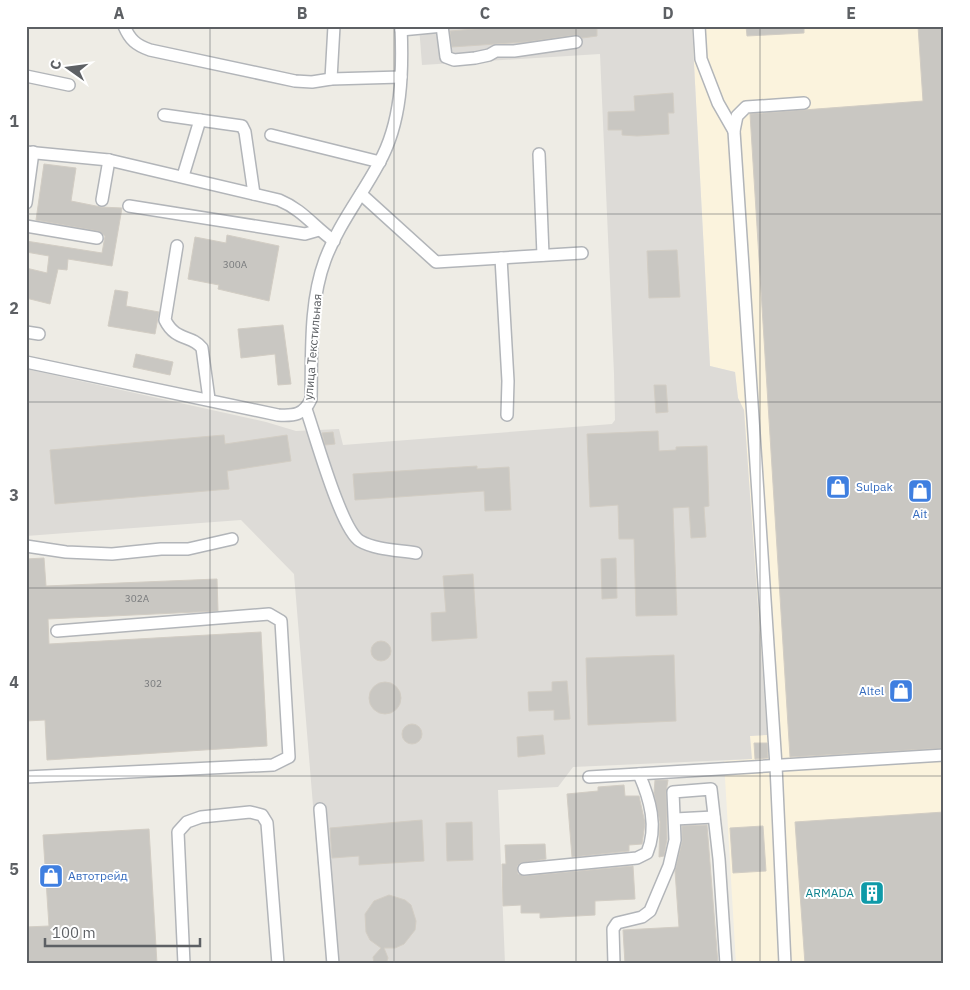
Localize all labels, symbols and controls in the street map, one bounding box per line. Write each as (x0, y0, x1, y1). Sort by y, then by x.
text: A (114, 3, 125, 23)
text: B (297, 3, 308, 23)
text: C (480, 3, 490, 23)
text: D (662, 3, 674, 23)
text: E (846, 3, 856, 23)
north arrow (42, 42, 92, 92)
text: С (46, 58, 65, 71)
text: 1 (9, 111, 19, 131)
house number: 300А (223, 258, 248, 271)
street label: улица Текстильная (300, 293, 325, 401)
text: 2 (9, 298, 19, 318)
shop icon: Sulpak (825, 474, 851, 500)
shop icon: Ait (907, 478, 933, 504)
place label: Sulpak (856, 479, 893, 494)
text: 3 (9, 485, 19, 505)
place label: Ait (913, 506, 927, 521)
house number: 302А (125, 592, 150, 605)
text: 4 (9, 672, 19, 692)
house number: 302 (144, 677, 162, 690)
shop icon: Altel (888, 678, 914, 704)
place label: Altel (859, 683, 884, 698)
text: 5 (9, 859, 19, 879)
shop icon: Автотрейд (38, 863, 64, 889)
place label: Автотрейд (68, 868, 128, 883)
building icon: ARMADA (859, 880, 885, 906)
place label: ARMADA (806, 885, 854, 900)
scale bar (45, 915, 200, 947)
text: 100 m (52, 923, 96, 942)

